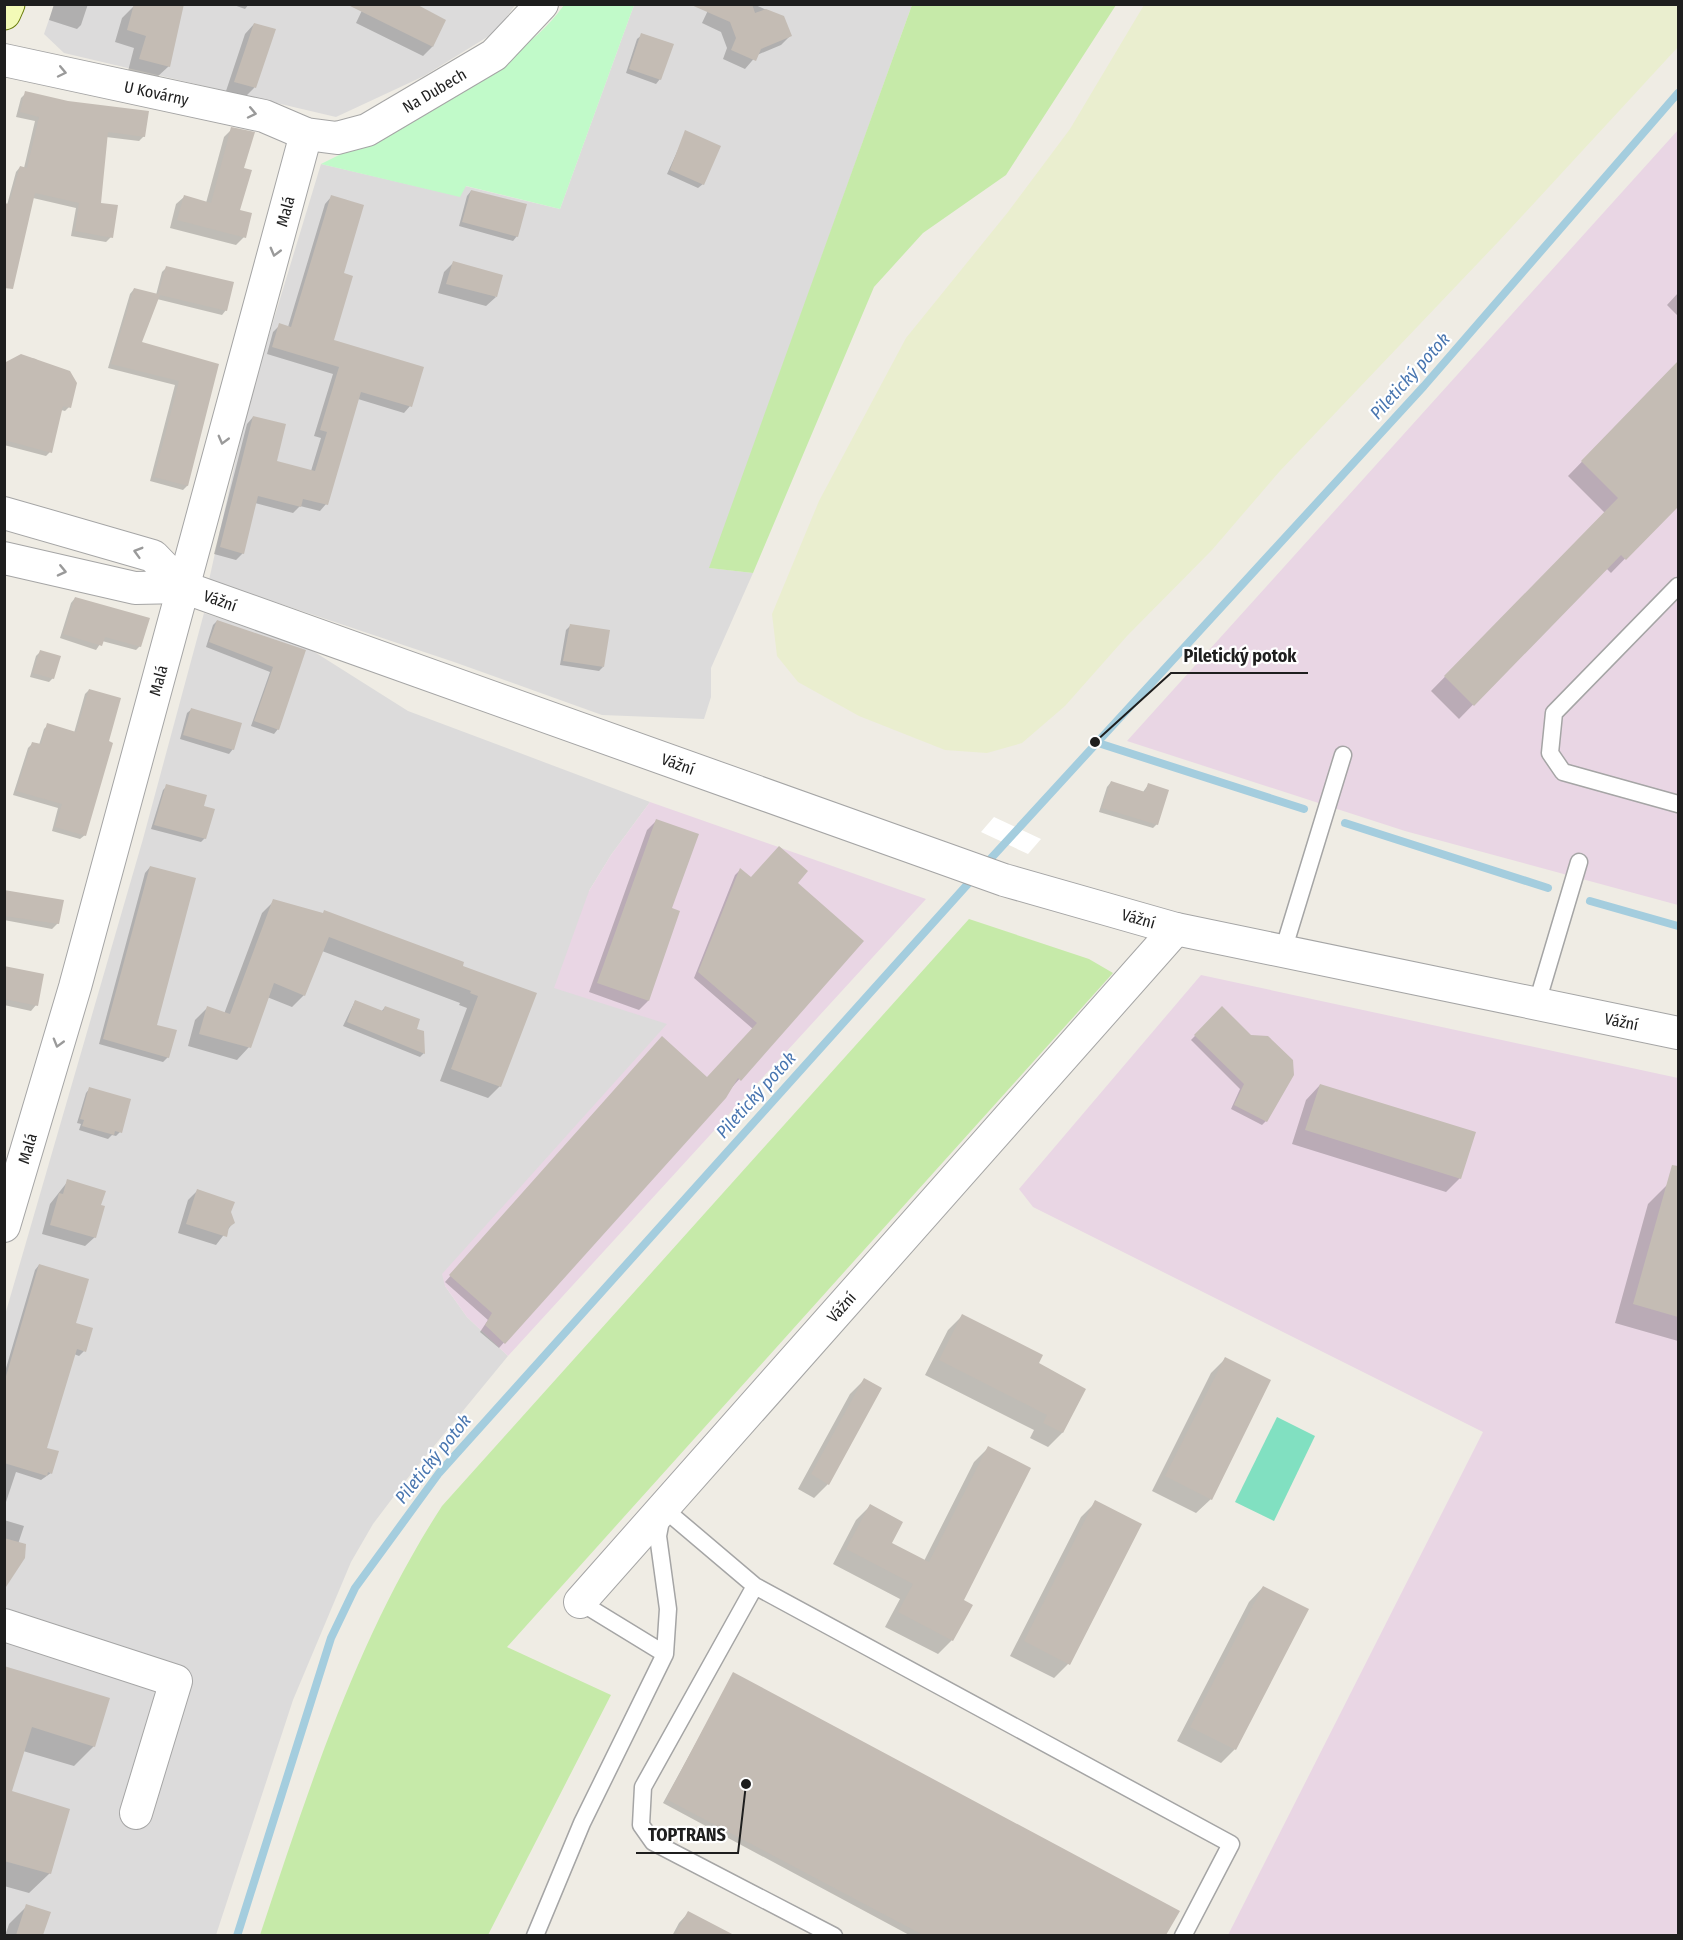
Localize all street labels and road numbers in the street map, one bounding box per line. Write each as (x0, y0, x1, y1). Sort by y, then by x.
street label: Na Dubech (399, 64, 469, 116)
street label: U Kovárny (122, 77, 191, 109)
street label: Malá (272, 194, 298, 229)
street label: Vážní (201, 586, 240, 615)
street label: Malá (145, 663, 171, 698)
street label: Vážní (659, 749, 697, 778)
street label: Vážní (1119, 905, 1158, 932)
street label: Vážní (1603, 1009, 1640, 1034)
street label: Malá (14, 1131, 41, 1166)
street label: Vážní (823, 1288, 860, 1326)

